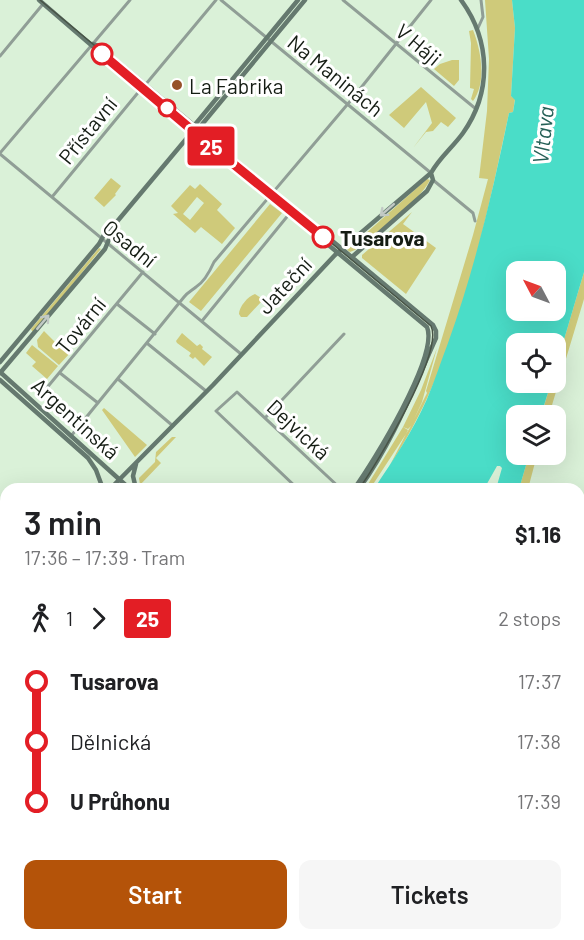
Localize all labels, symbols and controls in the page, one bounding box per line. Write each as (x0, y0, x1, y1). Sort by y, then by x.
street label: V Háji (391, 18, 447, 70)
street label: Na Maninách (283, 29, 389, 121)
unlabelled marker (91, 43, 113, 65)
place label: La Fabrika (189, 73, 283, 98)
marker: La Fabrika (170, 78, 184, 92)
street label: Přístavní (53, 91, 122, 168)
unlabelled marker (158, 99, 176, 117)
water label: Vltava (526, 105, 558, 165)
line badge: 25 (184, 126, 238, 166)
text: 25 (199, 134, 223, 159)
one-way arrow (379, 204, 395, 217)
street label: Osadní (98, 214, 162, 272)
place label: Tusarova (340, 225, 425, 250)
marker: Tusarova (312, 226, 334, 248)
street label: Jateční (252, 251, 317, 318)
north arrow (506, 261, 566, 321)
map controls (506, 261, 566, 465)
street label: Tovární (50, 291, 111, 358)
one-way arrow (37, 314, 50, 330)
button: locate (506, 333, 566, 393)
street label: Argentinská (27, 372, 125, 464)
street label: Dejvická (262, 394, 336, 464)
button: layers (506, 405, 566, 465)
text: 3 min (24, 502, 102, 542)
text: $1.16 (515, 521, 561, 547)
text: 17:36 – 17:39 · Tram (24, 545, 185, 569)
icon: walk (24, 602, 57, 635)
icon: forward (82, 602, 115, 635)
text: 1 (66, 606, 73, 630)
text: 25 (136, 606, 159, 631)
text: 2 stops (498, 606, 561, 630)
text: Tusarova (70, 668, 159, 694)
text: 17:37 (518, 669, 561, 693)
text: Dělnická (70, 728, 151, 754)
text: 17:38 (517, 729, 561, 753)
text: U Průhonu (70, 788, 170, 814)
text: 17:39 (517, 789, 561, 813)
button: Start (24, 860, 287, 929)
button: Tickets (299, 860, 561, 929)

